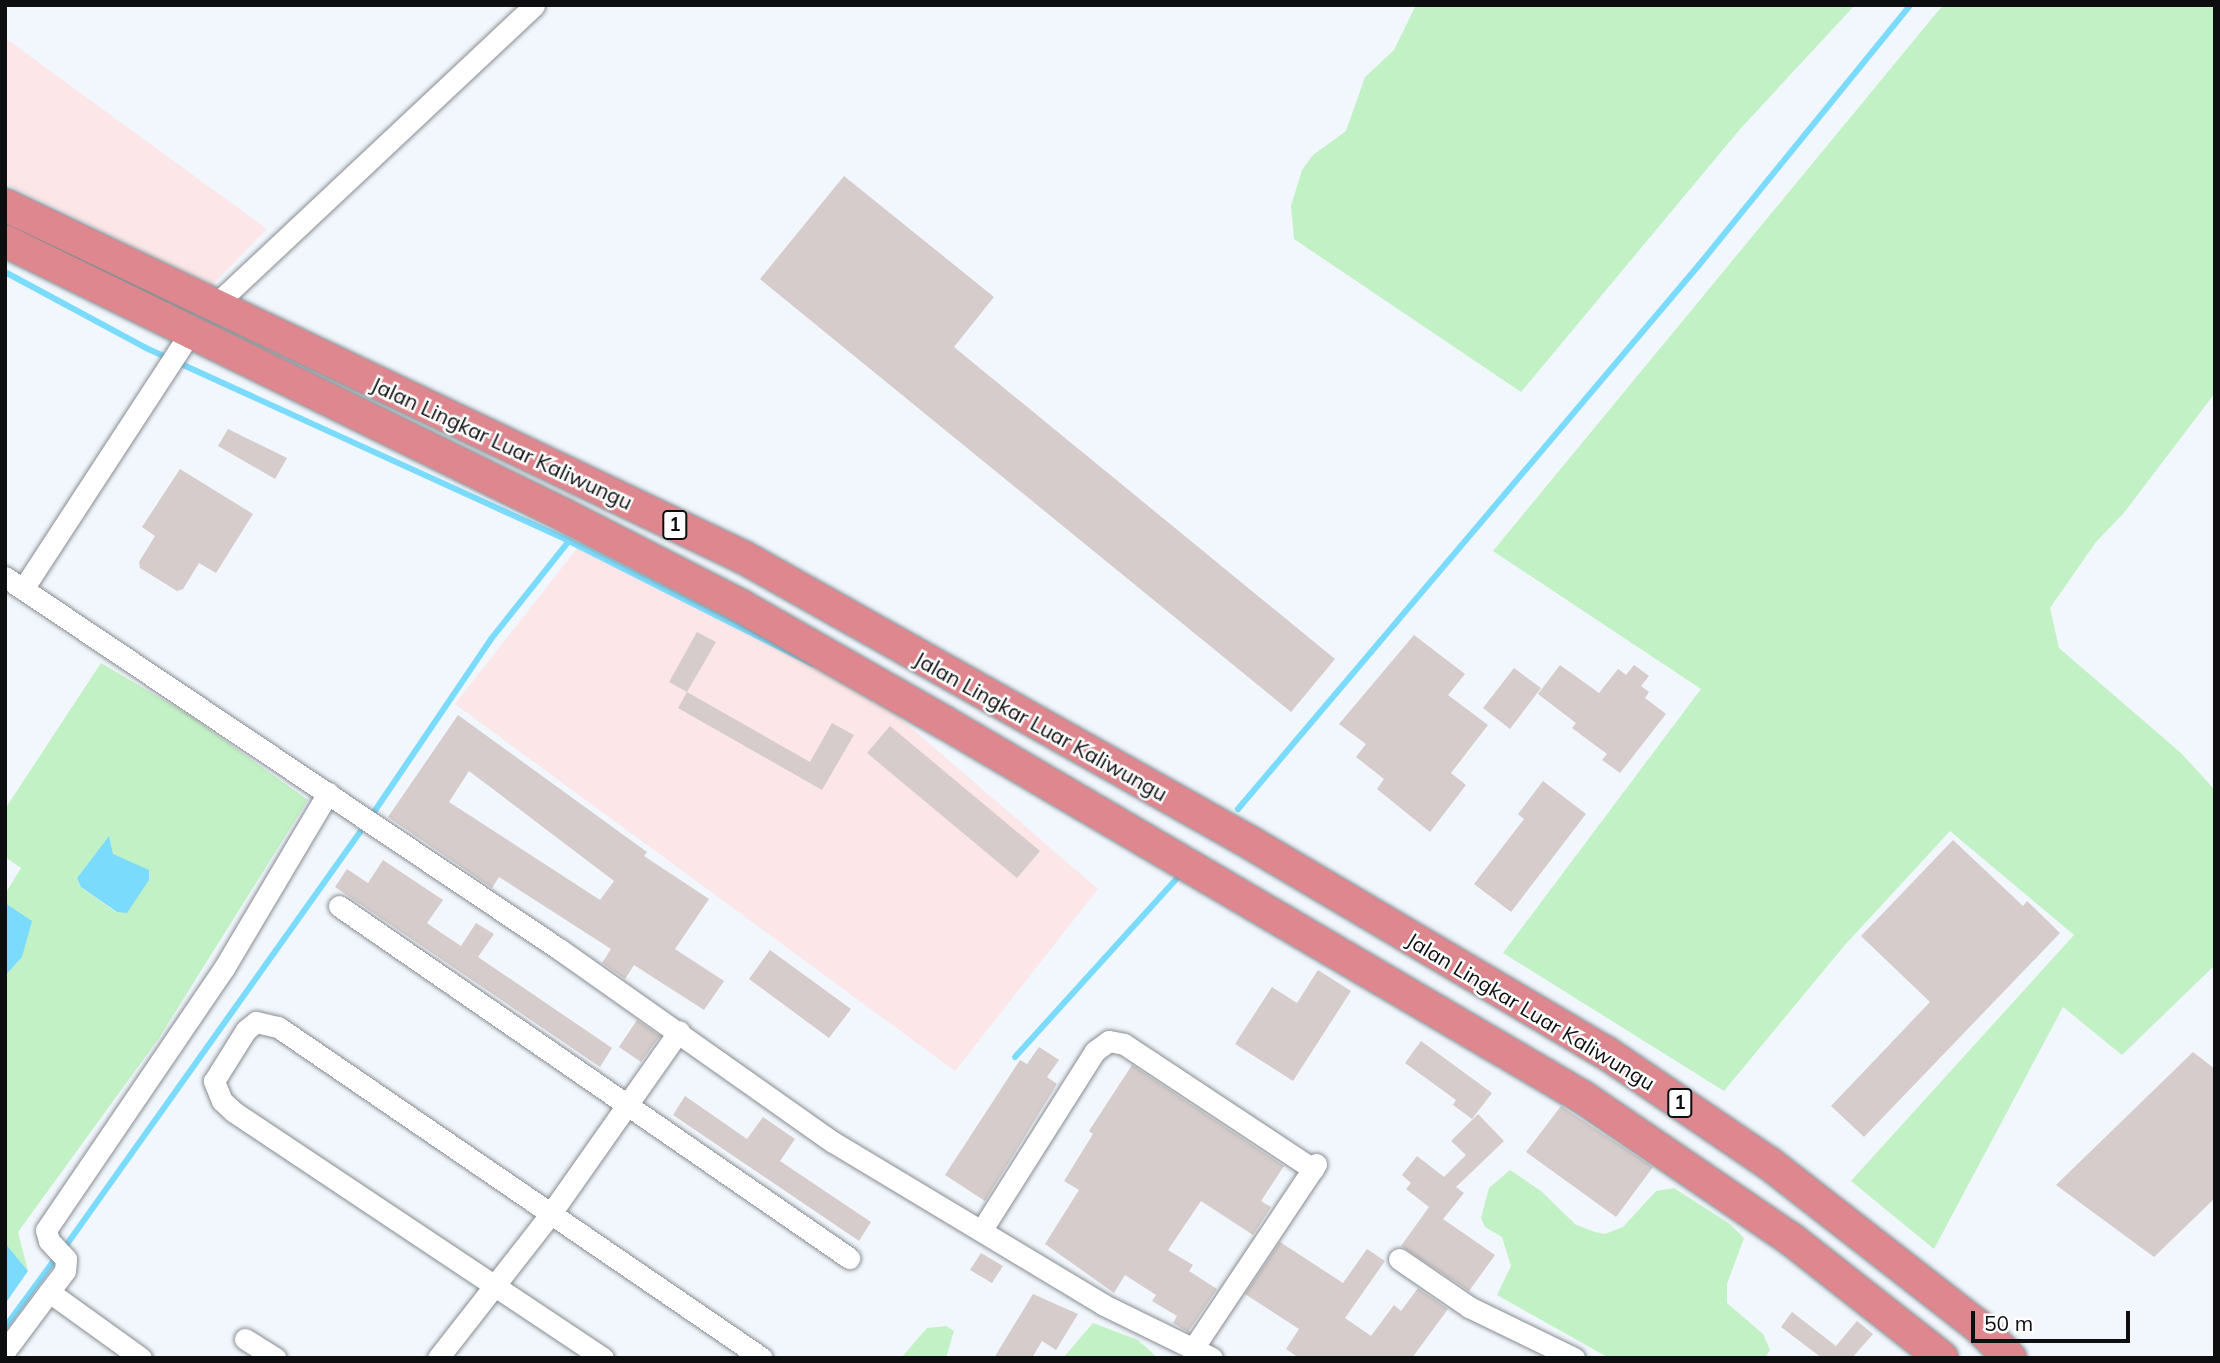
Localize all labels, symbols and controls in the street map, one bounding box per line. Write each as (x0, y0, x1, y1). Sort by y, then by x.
street label: Jalan Lingkar Luar Kaliwungu (367, 371, 637, 515)
road number: 1 (661, 510, 689, 540)
street label: Jalan Lingkar Luar Kaliwungu (910, 646, 1172, 806)
street label: Jalan Lingkar Luar Kaliwungu (1402, 927, 1660, 1095)
road number: 1 (1666, 1088, 1694, 1119)
scale bar (1975, 1296, 2134, 1340)
text: 50 m (1984, 1310, 2033, 1336)

